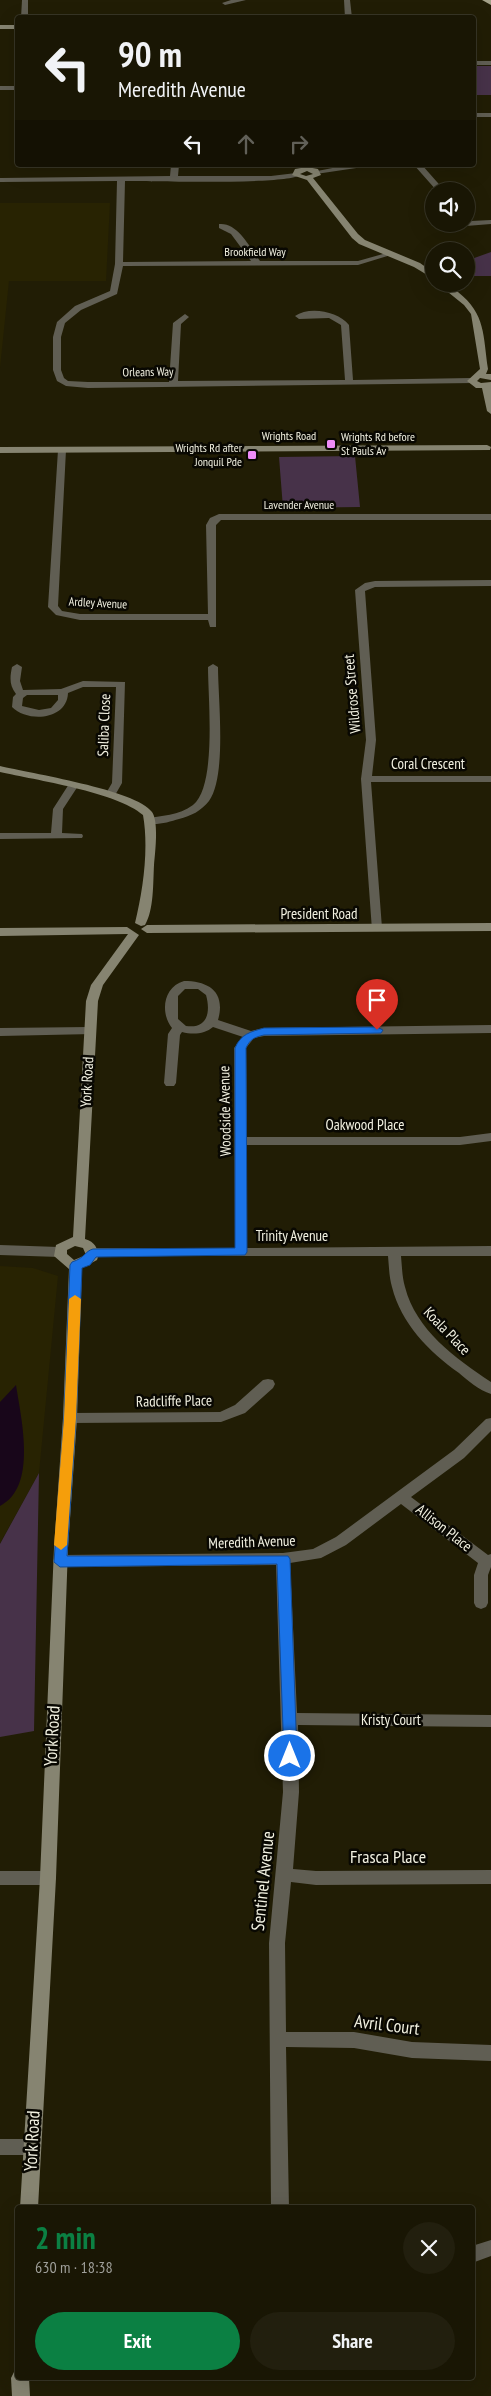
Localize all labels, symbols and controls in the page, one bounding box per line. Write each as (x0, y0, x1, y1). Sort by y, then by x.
text: 90 m (118, 31, 182, 77)
icon: left (35, 35, 100, 100)
text: Meredith Avenue (118, 75, 246, 103)
icon: left (179, 130, 207, 158)
icon: ahead (232, 130, 260, 158)
icon: right (285, 130, 313, 158)
map controls (425, 182, 475, 292)
button: sound (425, 182, 475, 232)
button: search (425, 242, 475, 292)
street label: Brookfield Way (224, 244, 286, 259)
street label: Orleans Way (122, 364, 174, 379)
street label: Wrights Road (262, 428, 316, 443)
place label: Wrights Rd before St Pauls Av (341, 429, 415, 458)
marker: Wrights Rd before St Pauls Av (325, 438, 337, 450)
place label: Wrights Rd after Jonquil Pde (175, 440, 243, 469)
marker: Wrights Rd after Jonquil Pde (246, 449, 258, 461)
street label: Lavender Avenue (264, 497, 334, 512)
street label: Ardley Avenue (68, 593, 128, 612)
street label: Wildrose Street (339, 654, 364, 734)
street label: Saliba Close (93, 693, 114, 757)
street label: Coral Crescent (391, 754, 465, 773)
street label: President Road (280, 904, 358, 923)
pin (356, 979, 398, 1030)
icon: arrive (363, 986, 391, 1014)
street label: York Road (76, 1056, 97, 1108)
street label: Woodside Avenue (214, 1065, 235, 1157)
street label: Oakwood Place (326, 1115, 404, 1134)
street label: Trinity Avenue (256, 1226, 328, 1245)
street label: Koala Place (420, 1303, 475, 1359)
street label: Radcliffe Place (136, 1390, 212, 1411)
street label: Allison Place (412, 1500, 476, 1555)
street label: Meredith Avenue (208, 1530, 296, 1553)
street label: York Road (38, 1705, 65, 1767)
street label: Kristy Court (361, 1710, 421, 1729)
position arrow (263, 1729, 315, 1781)
street label: Sentinel Avenue (246, 1830, 279, 1932)
street label: Frasca Place (350, 1845, 426, 1868)
street label: Avril Court (353, 2009, 421, 2040)
street label: York Road (18, 2110, 45, 2172)
text: 2 min (35, 2218, 96, 2257)
button: close (403, 2222, 455, 2274)
text: 630 m · 18:38 (35, 2257, 113, 2277)
button: Exit (35, 2312, 240, 2370)
button: Share (250, 2312, 455, 2370)

